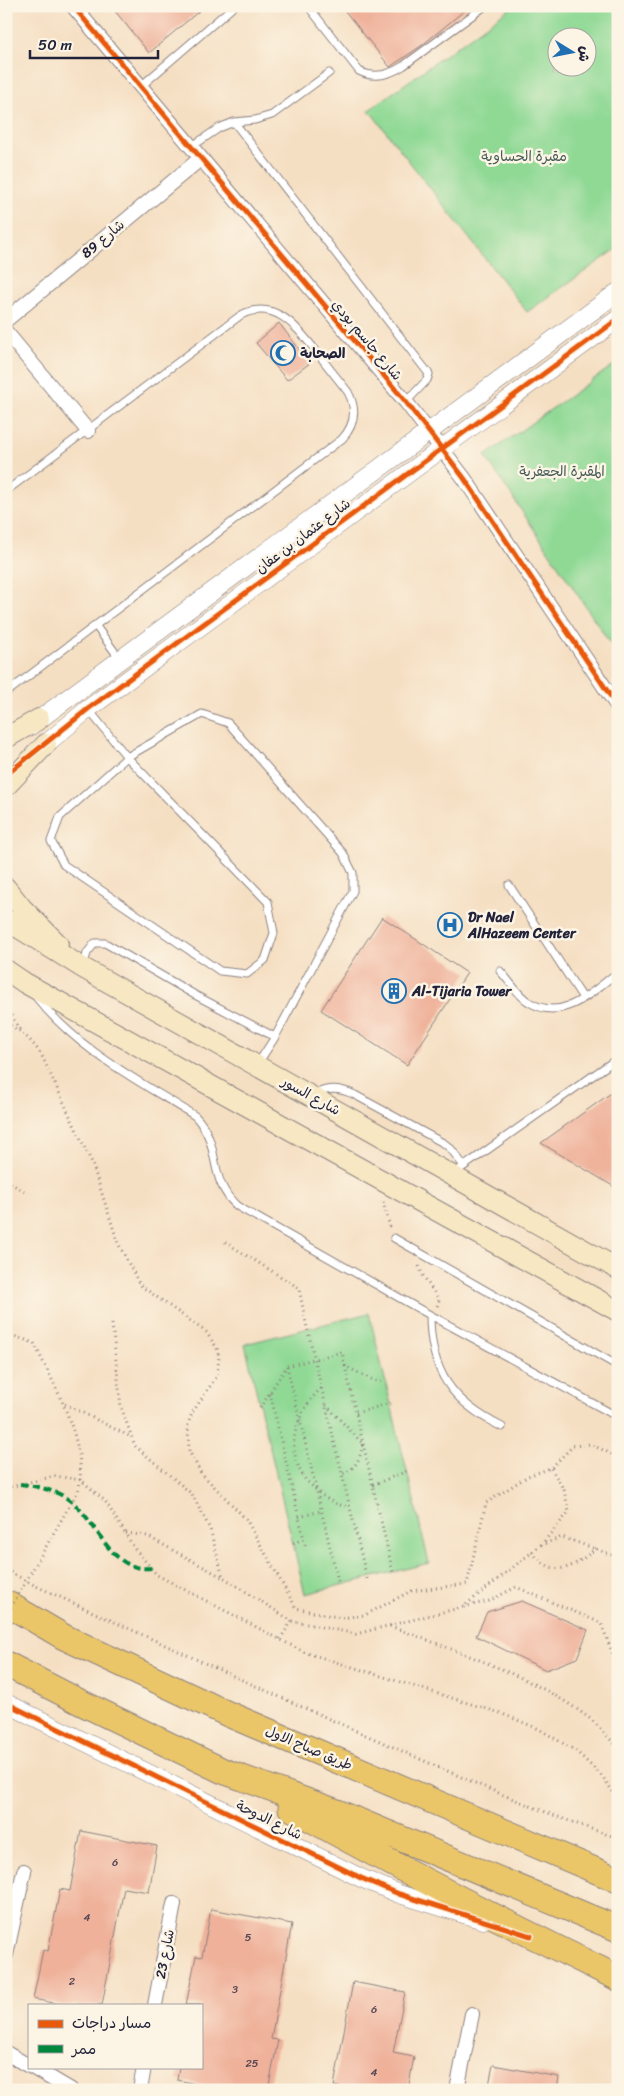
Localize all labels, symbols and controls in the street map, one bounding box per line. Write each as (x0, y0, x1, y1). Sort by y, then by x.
scale bar (30, 28, 158, 60)
north arrow (546, 28, 596, 78)
text: 50 m (38, 32, 73, 58)
text: ش (571, 44, 598, 64)
park label: مقبرة الحساوية (481, 144, 567, 169)
street label: شارع 89 (75, 213, 131, 265)
street label: شارع جاسم بودي (325, 294, 409, 386)
mosque icon: الصحابة (270, 340, 296, 366)
place label: الصحابة (300, 341, 346, 366)
park label: المقبرة الجعفرية (519, 459, 605, 484)
street label: شارع عثمان بن عفان (250, 492, 356, 580)
place label: Dr Nael AlHazeem Center (467, 905, 577, 946)
hospital icon: Dr Nael AlHazeem Center (437, 912, 463, 938)
building icon: Al-Tijaria Tower (381, 978, 407, 1004)
place label: Al-Tijaria Tower (411, 979, 512, 1004)
street label: شارع السور (276, 1069, 345, 1123)
street label: طريق صباح الاول (261, 1718, 357, 1778)
street label: شارع الدوحة (231, 1793, 307, 1847)
house number: 6 (112, 1853, 118, 1872)
house number: 4 (84, 1908, 91, 1927)
street label: شارع 23 (148, 1927, 182, 1981)
house number: 5 (245, 1928, 252, 1947)
house number: 2 (69, 1972, 76, 1991)
house number: 3 (232, 1980, 238, 1999)
house number: 6 (371, 2000, 377, 2019)
legend (28, 2004, 202, 2068)
text: مسار دراجات (72, 2010, 151, 2036)
text: ممر (70, 2036, 96, 2062)
house number: 25 (245, 2054, 259, 2073)
house number: 4 (371, 2063, 378, 2082)

